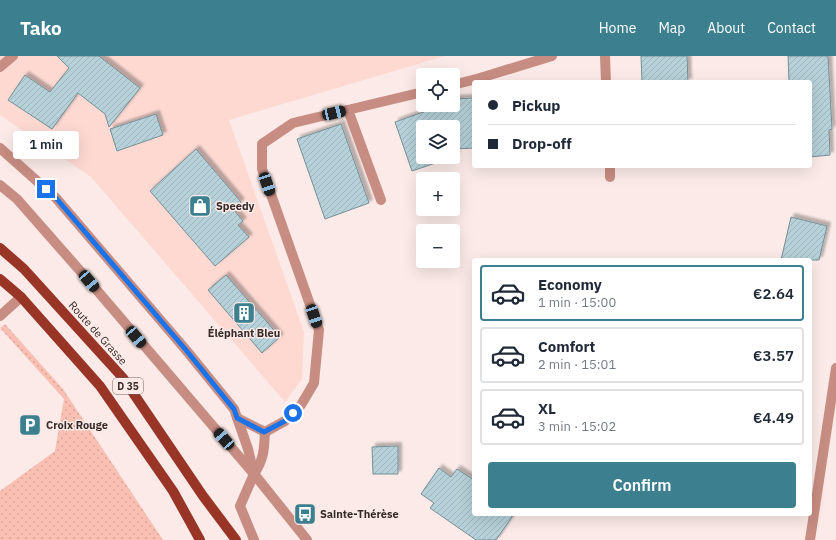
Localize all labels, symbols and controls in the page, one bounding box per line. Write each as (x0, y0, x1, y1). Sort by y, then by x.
text: Tako (20, 16, 62, 40)
text: Home (599, 19, 636, 37)
text: Map (658, 19, 685, 37)
text: About (707, 19, 745, 37)
text: Contact (767, 19, 816, 37)
map controls (416, 68, 460, 268)
button: locate (416, 68, 460, 112)
text: Pickup (512, 96, 560, 115)
car (321, 104, 347, 122)
button: layers (416, 120, 460, 164)
callout: 1 min (13, 131, 79, 159)
text: Drop-off (512, 134, 572, 153)
text: 1 min (29, 136, 63, 153)
car (257, 171, 277, 197)
button: + (416, 172, 460, 216)
route end (37, 180, 55, 198)
shop icon: Speedy (187, 193, 213, 219)
place label: Speedy (216, 199, 255, 213)
button: − (416, 224, 460, 268)
car (77, 268, 101, 294)
icon: car (490, 275, 526, 311)
text: Economy (538, 275, 602, 294)
text: €2.64 (753, 284, 794, 303)
text: 1 min · 15:00 (538, 294, 616, 311)
street label: Route de Grasse (66, 298, 130, 368)
building icon: Éléphant Bleu (231, 300, 257, 326)
car (304, 303, 324, 329)
car (124, 324, 148, 350)
place label: Éléphant Bleu (208, 325, 280, 340)
icon: car (490, 337, 526, 373)
text: Comfort (538, 337, 595, 356)
text: €3.57 (753, 346, 794, 365)
text: 2 min · 15:01 (538, 356, 616, 373)
road number: D 35 (113, 378, 143, 394)
icon: car (490, 399, 526, 435)
text: XL (538, 399, 556, 418)
route start (284, 404, 302, 422)
text: €4.49 (753, 408, 794, 427)
parking icon: Croix Rouge (17, 412, 43, 438)
place label: Croix Rouge (46, 418, 108, 432)
text: 3 min · 15:02 (538, 418, 616, 435)
car (212, 426, 236, 452)
button: Confirm (488, 462, 796, 508)
bus stop icon: Sainte-Thérèse (292, 501, 318, 527)
place label: Sainte-Thérèse (320, 507, 399, 521)

